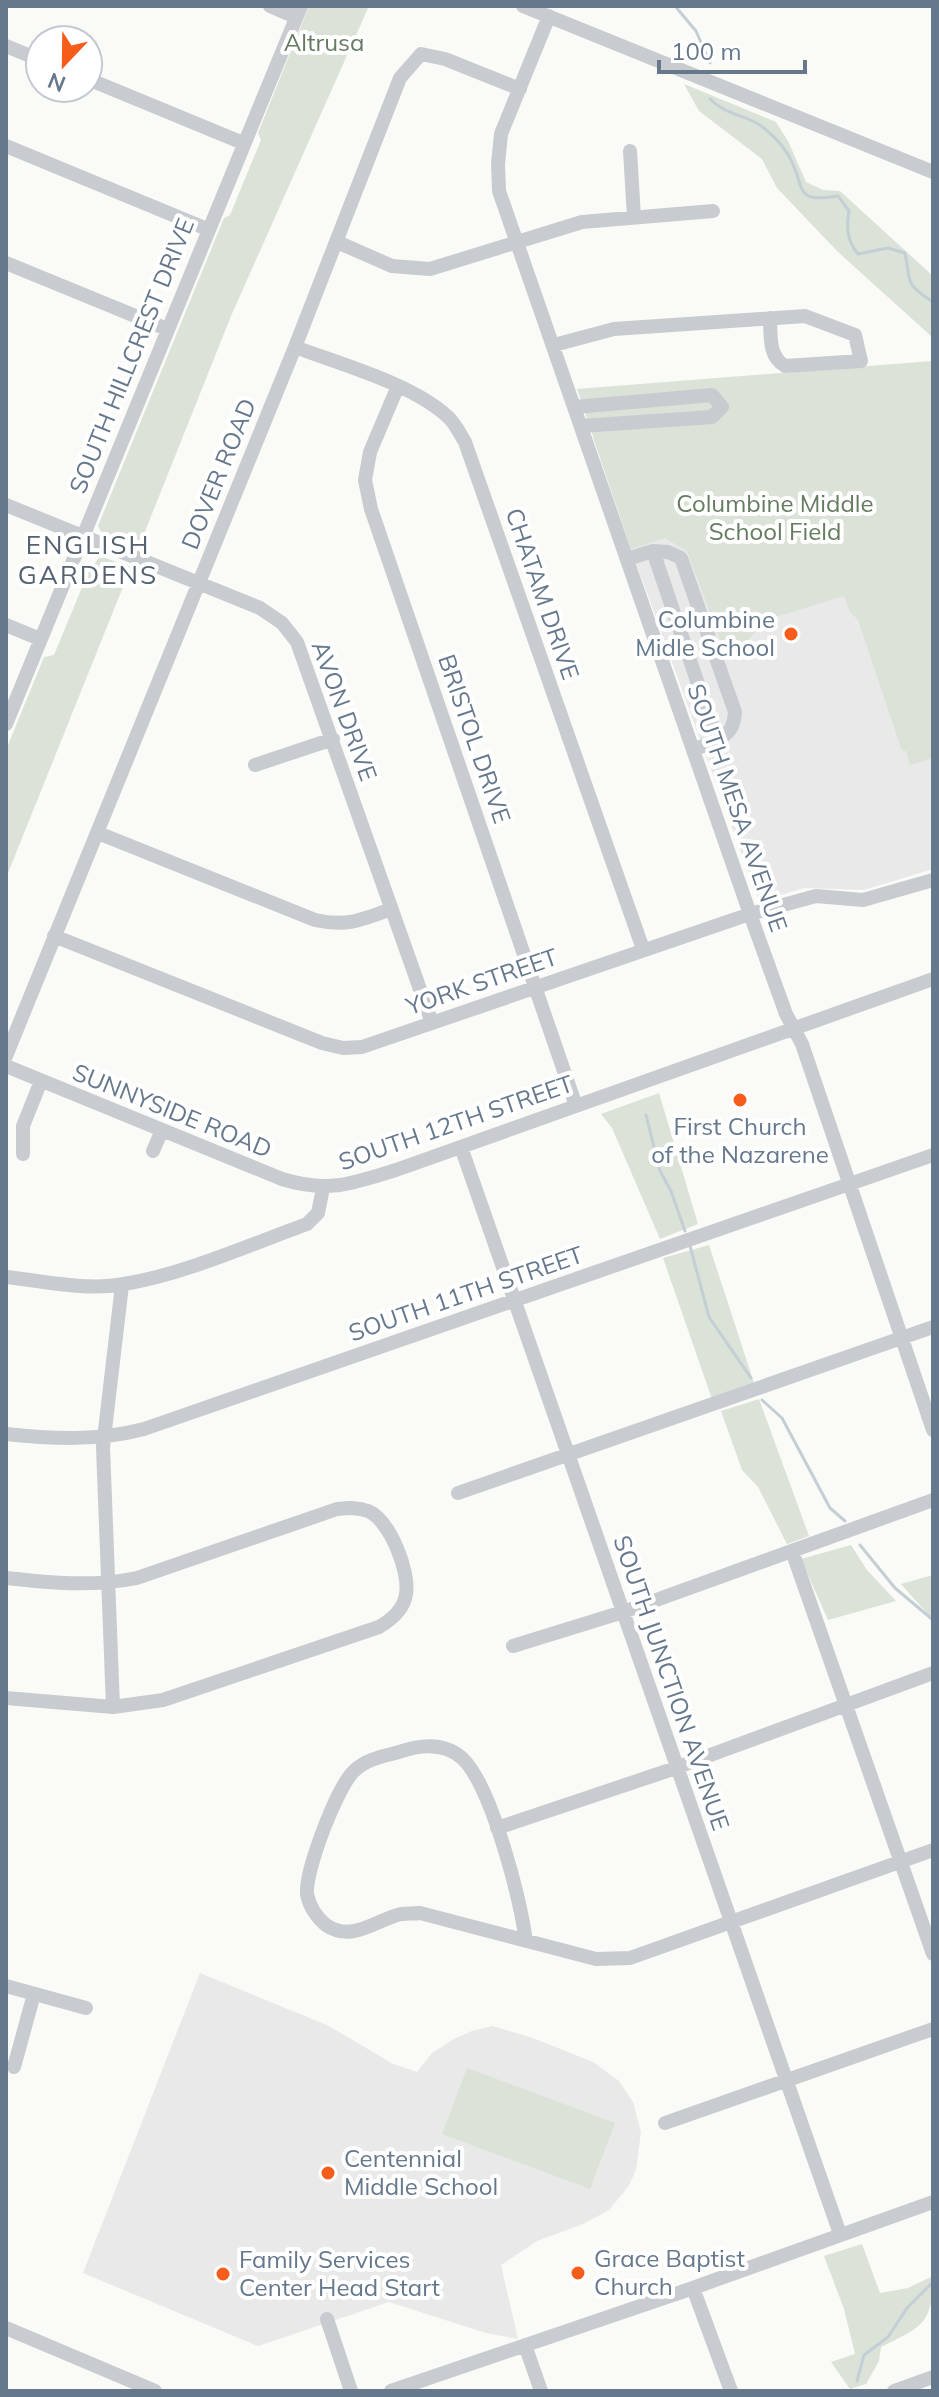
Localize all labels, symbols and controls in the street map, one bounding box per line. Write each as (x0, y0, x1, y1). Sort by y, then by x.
north arrow (24, 24, 104, 104)
scale bar (659, 24, 805, 74)
park label: Altrusa (284, 27, 364, 57)
text: 100 m (671, 36, 742, 66)
text: N (44, 66, 69, 99)
street label: SOUTH HILLCREST DRIVE (62, 214, 200, 497)
street label: DOVER ROAD (174, 394, 262, 553)
park label: Columbine Middle School Field (676, 488, 874, 546)
street label: CHATAM DRIVE (500, 504, 586, 683)
district label: ENGLISH GARDENS (18, 528, 158, 591)
place label: Columbine Midle School (635, 604, 775, 662)
marker: Columbine Midle School (782, 625, 800, 643)
street label: AVON DRIVE (306, 636, 384, 785)
street label: BRISTOL DRIVE (432, 650, 518, 827)
street label: SOUTH MESA AVENUE (681, 680, 794, 936)
street label: YORK STREET (401, 941, 562, 1021)
street label: SUNNYSIDE ROAD (68, 1056, 276, 1164)
street label: SOUTH 12TH STREET (334, 1068, 577, 1176)
marker: First Church of the Nazarene (731, 1091, 749, 1109)
place label: First Church of the Nazarene (651, 1111, 829, 1169)
street label: SOUTH 11TH STREET (344, 1239, 587, 1347)
street label: SOUTH JUNCTION AVENUE (607, 1531, 737, 1834)
place label: Centennial Middle School (344, 2143, 498, 2201)
marker: Centennial Middle School (319, 2164, 337, 2182)
place label: Grace Baptist Church (594, 2243, 745, 2301)
place label: Family Services Center Head Start (239, 2244, 440, 2302)
marker: Grace Baptist Church (569, 2264, 587, 2282)
marker: Family Services Center Head Start (214, 2265, 232, 2283)

